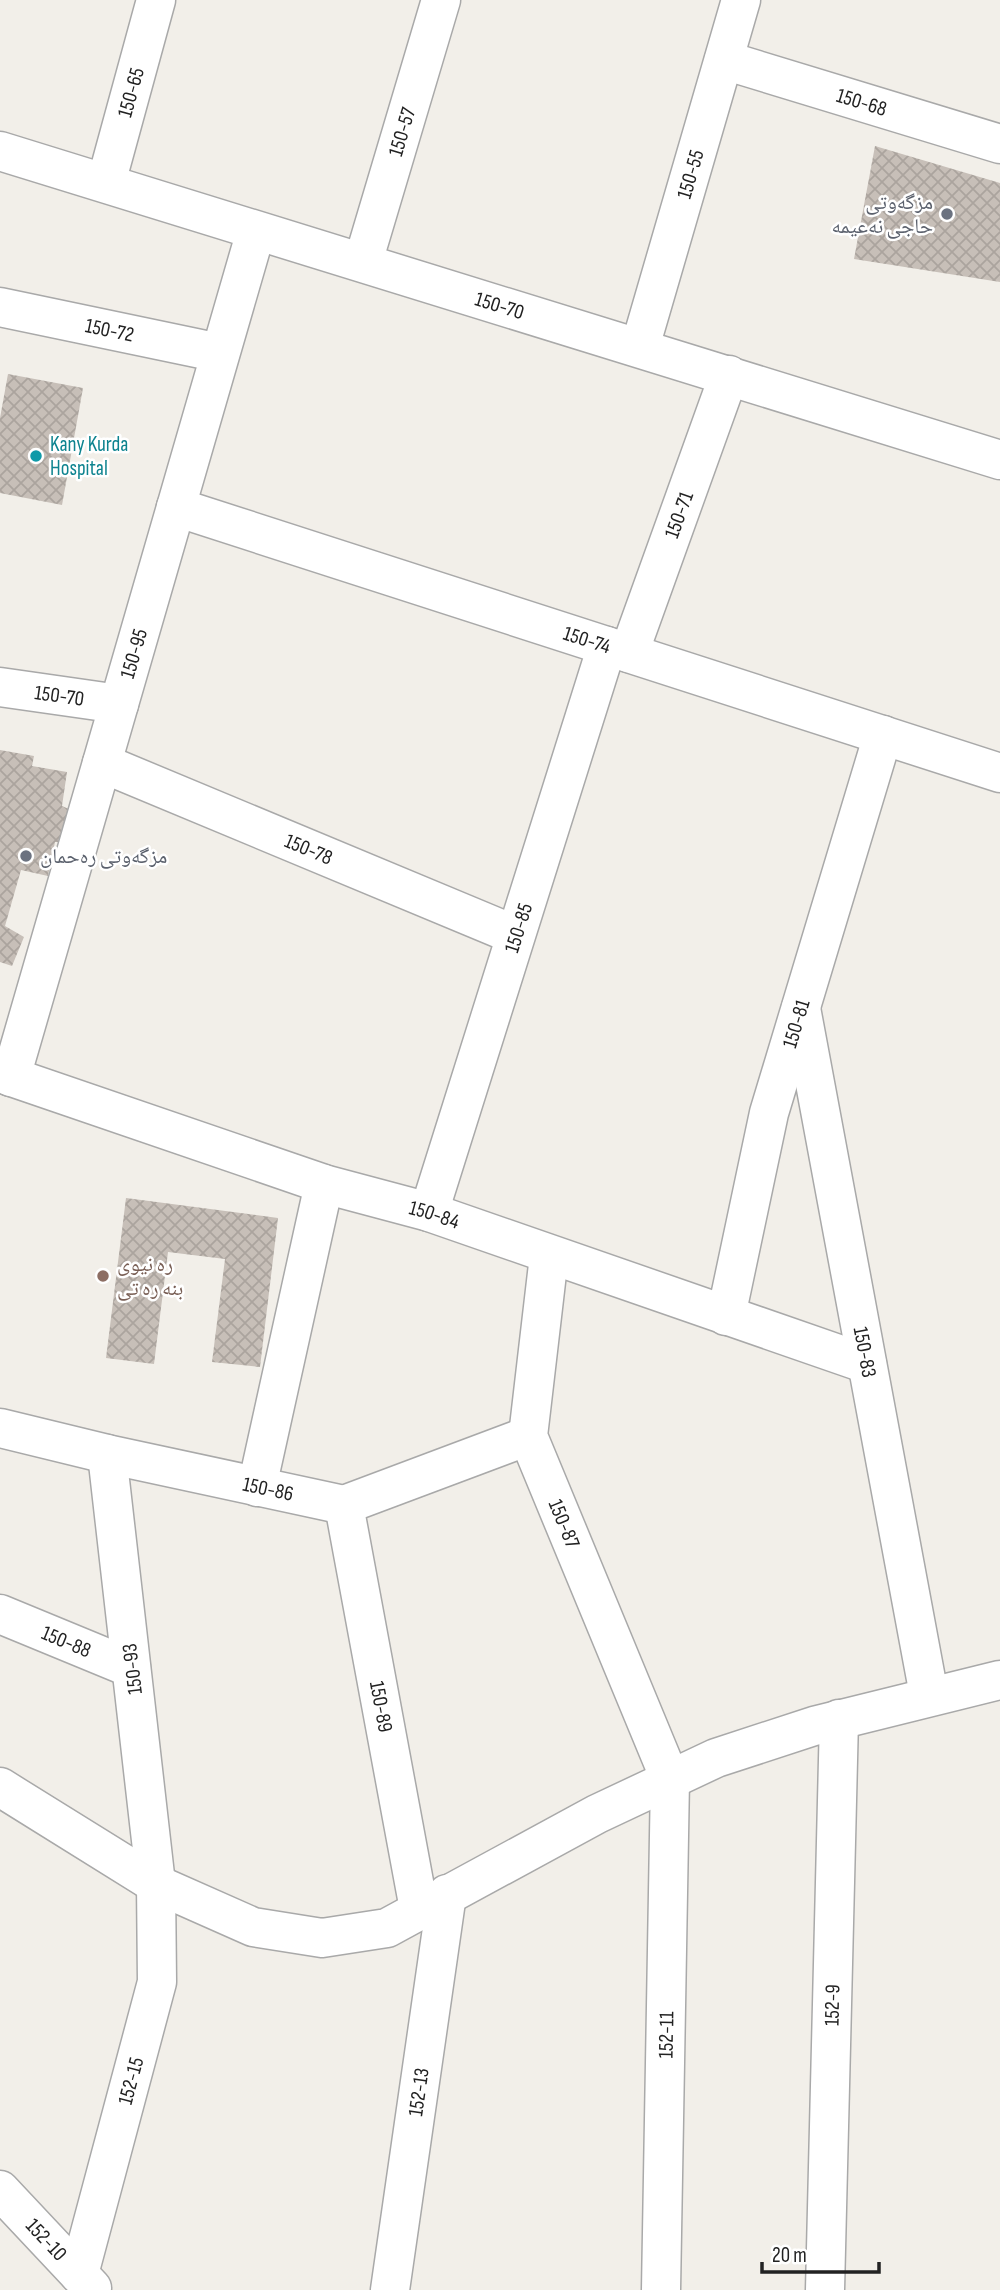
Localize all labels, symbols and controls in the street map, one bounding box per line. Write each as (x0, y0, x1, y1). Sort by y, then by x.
street label: 150-65 (113, 65, 150, 120)
street label: 150-68 (833, 83, 890, 122)
street label: 150-57 (383, 104, 422, 159)
street label: 150-55 (672, 147, 710, 202)
place label: مزگەوتی حاجی نەعیمە (832, 190, 933, 239)
marker: مزگەوتی حاجی نەعیمە (939, 206, 955, 222)
street label: 150-70 (472, 287, 527, 325)
street label: 150-72 (83, 313, 136, 348)
place label: Kany Kurda Hospital (50, 432, 128, 481)
marker: Kany Kurda Hospital (28, 448, 44, 464)
street label: 150-71 (659, 487, 699, 542)
street label: 150-74 (560, 621, 614, 660)
street label: 150-95 (115, 626, 153, 681)
street label: 150-70 (33, 680, 86, 712)
street label: 150-78 (281, 829, 336, 871)
place label: مزگەوتی رەحمان (40, 844, 167, 869)
marker: مزگەوتی رەحمان (18, 848, 34, 864)
street label: 150-85 (499, 900, 538, 956)
street label: 150-81 (777, 996, 816, 1051)
street label: 150-84 (407, 1195, 463, 1235)
place label: ره نیوی بنه ره تی (117, 1252, 183, 1301)
marker: ره نیوی بنه ره تی (95, 1268, 111, 1284)
street label: 150-83 (848, 1325, 882, 1379)
street label: 150-86 (240, 1472, 296, 1507)
street label: 150-87 (543, 1496, 585, 1552)
street label: 150-88 (38, 1621, 95, 1663)
street label: 150-93 (117, 1642, 148, 1696)
street label: 150-89 (364, 1679, 398, 1734)
street label: 152-9 (819, 1984, 845, 2026)
street label: 152-11 (654, 2011, 679, 2059)
street label: 152-15 (113, 2055, 149, 2107)
street label: 152-13 (403, 2066, 435, 2118)
street label: 152-10 (20, 2214, 72, 2266)
scale bar (762, 2230, 879, 2274)
text: 20 m (772, 2243, 807, 2268)

